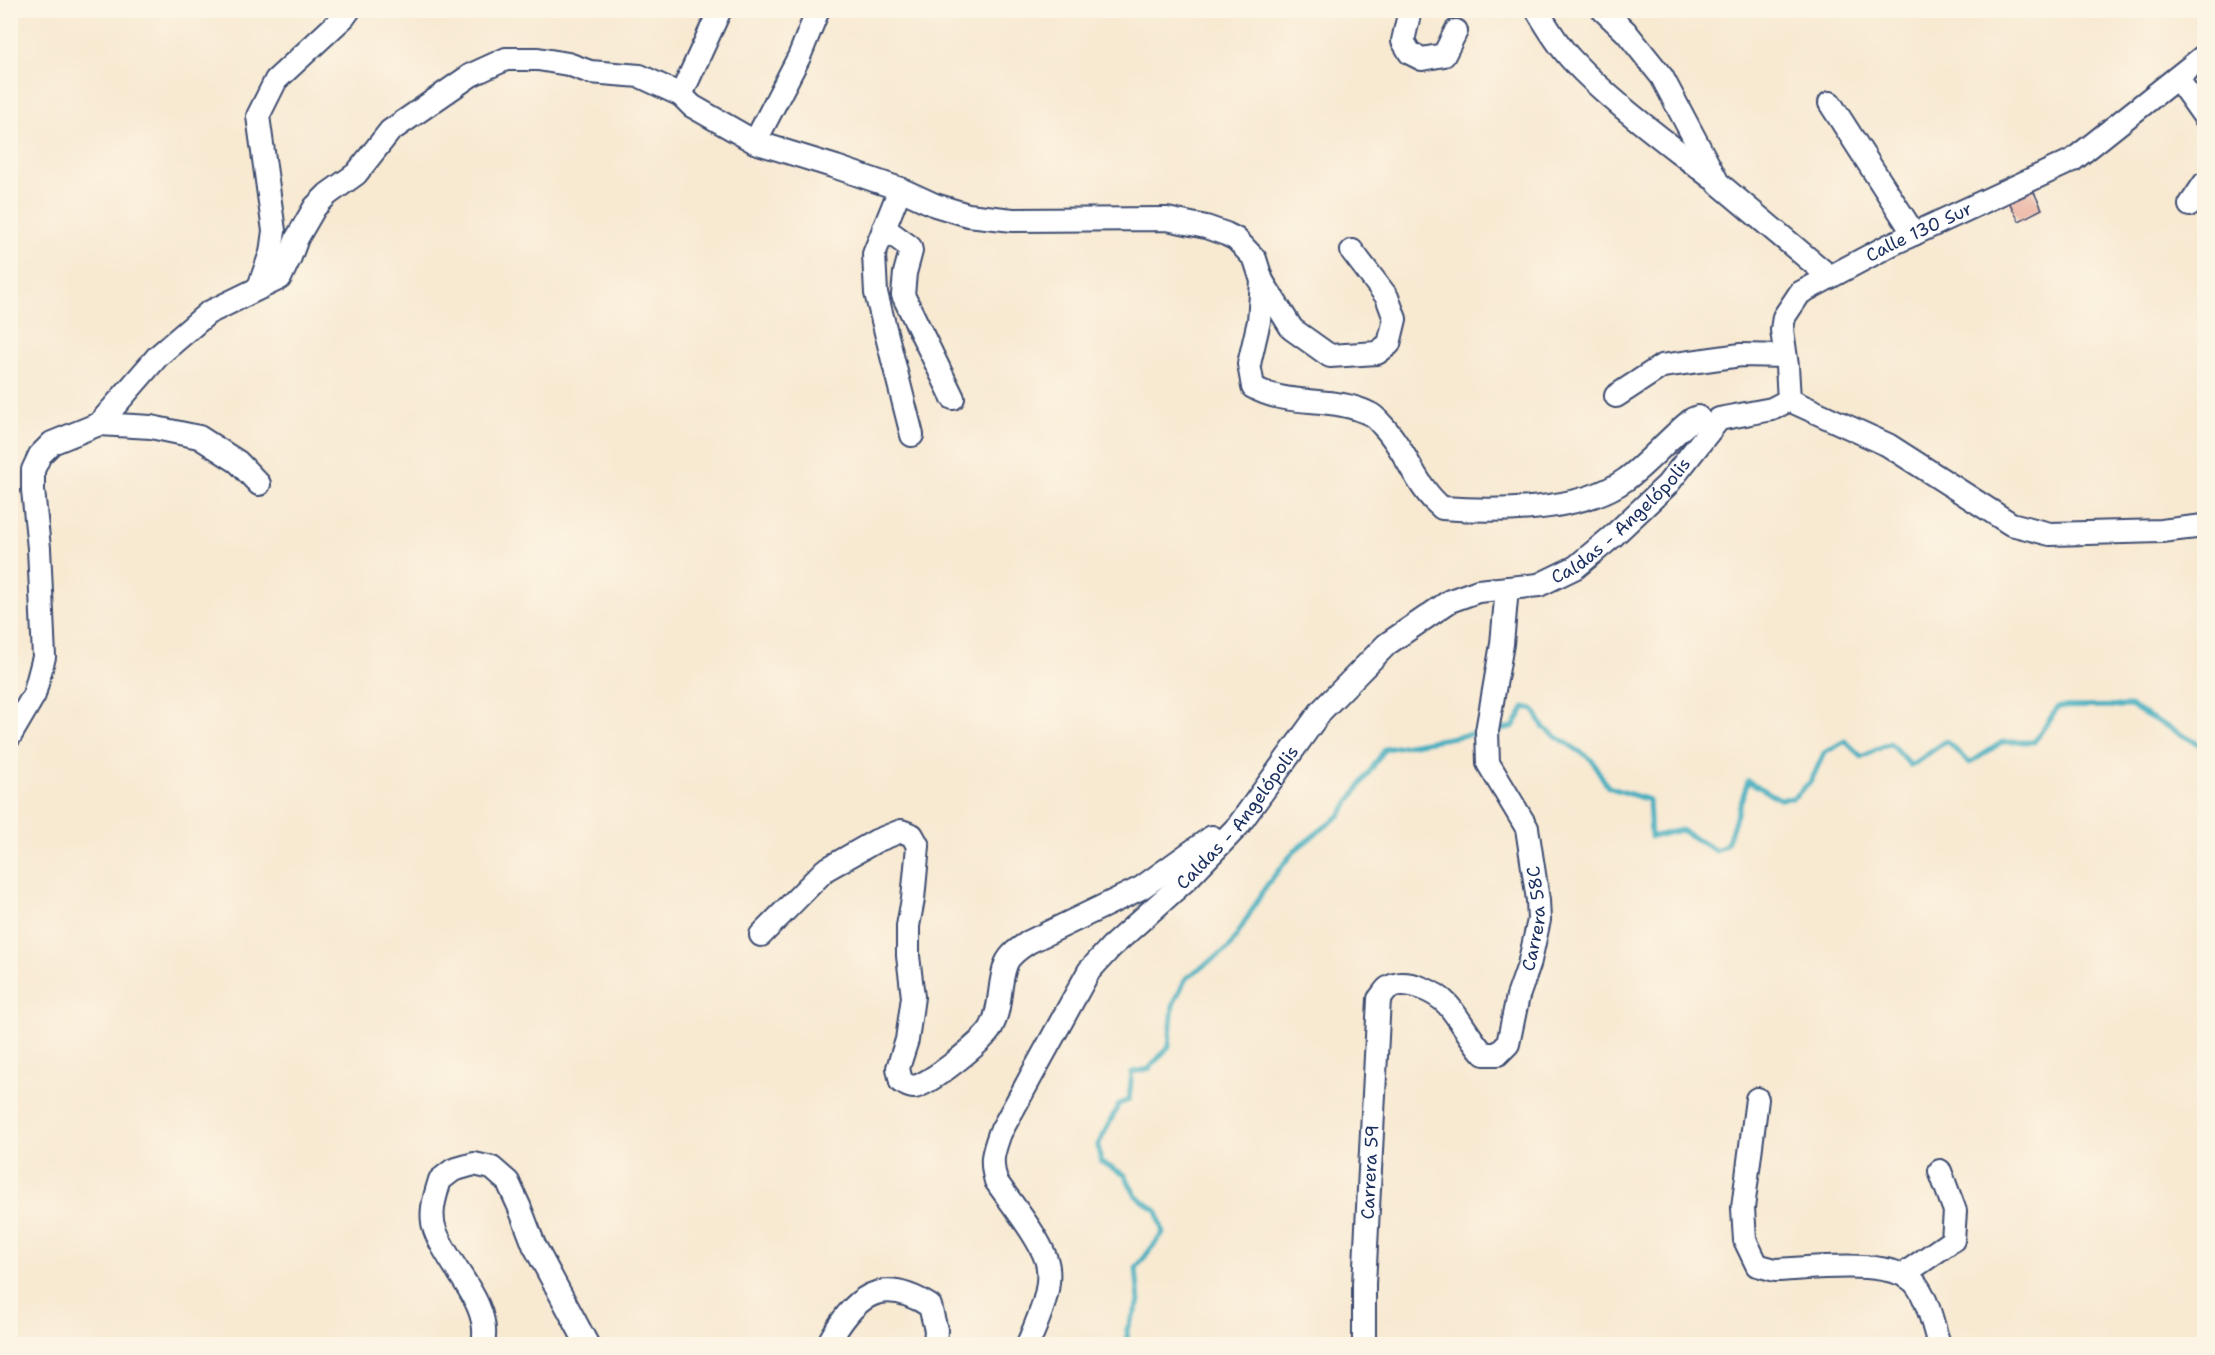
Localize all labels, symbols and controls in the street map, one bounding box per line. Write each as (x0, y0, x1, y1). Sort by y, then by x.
street label: Calle 130 Sur (1862, 197, 1976, 268)
street label: Caldas - Angelópolis (1547, 453, 1696, 589)
street label: Caldas - Angelópolis (1171, 741, 1304, 895)
street label: Carrera 58C (1516, 865, 1551, 975)
street label: Carrera 59 (1355, 1124, 1384, 1220)

